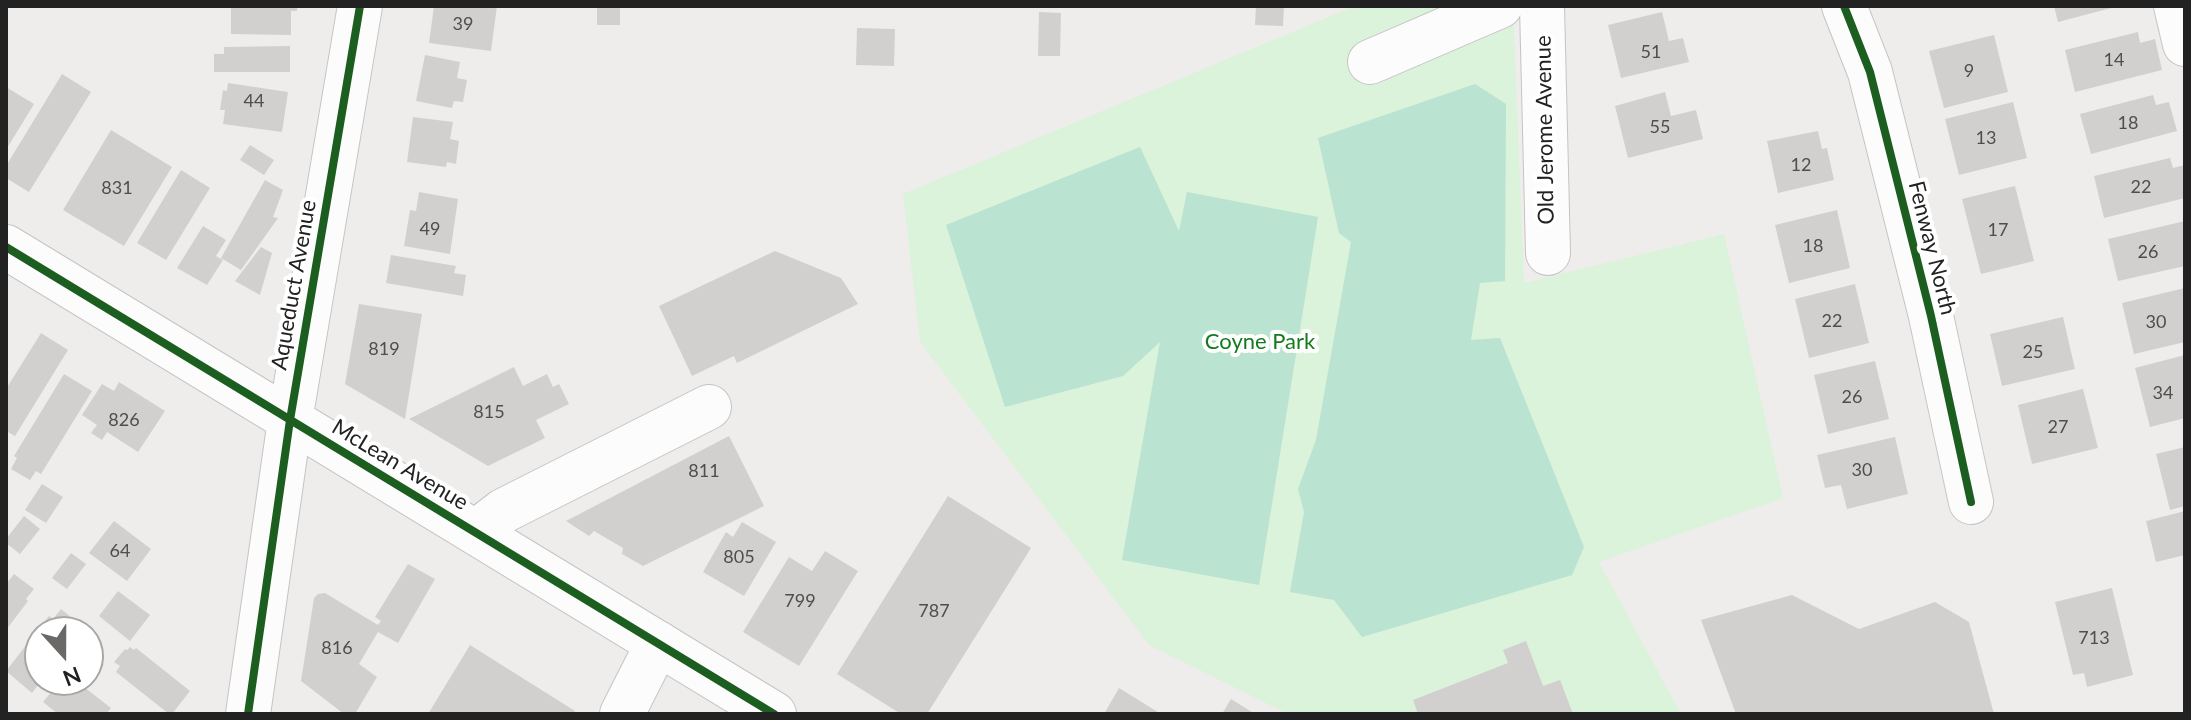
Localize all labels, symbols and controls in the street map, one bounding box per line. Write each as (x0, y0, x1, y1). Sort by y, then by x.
house number: 39 (453, 13, 473, 35)
street label: Old Jerome Avenue (1530, 35, 1560, 225)
house number: 51 (1641, 41, 1661, 63)
house number: 14 (2104, 49, 2124, 71)
house number: 9 (1964, 60, 1974, 82)
house number: 44 (244, 90, 264, 112)
house number: 18 (2118, 112, 2138, 134)
house number: 55 (1650, 116, 1670, 138)
house number: 13 (1976, 127, 1996, 149)
house number: 12 (1791, 154, 1811, 176)
house number: 22 (2131, 176, 2151, 198)
house number: 831 (101, 177, 133, 199)
street label: Fenway North (1903, 178, 1961, 318)
street label: Aqueduct Avenue (266, 198, 322, 372)
house number: 49 (420, 218, 440, 240)
house number: 17 (1988, 219, 2008, 241)
house number: 18 (1803, 235, 1823, 257)
house number: 26 (2138, 241, 2158, 263)
house number: 22 (1822, 310, 1842, 332)
house number: 30 (2146, 311, 2166, 333)
park label: Coyne Park (1205, 329, 1315, 355)
house number: 819 (368, 338, 400, 360)
house number: 25 (2023, 341, 2043, 363)
house number: 34 (2153, 382, 2173, 404)
house number: 26 (1842, 386, 1862, 408)
house number: 815 (473, 401, 505, 423)
house number: 826 (108, 409, 140, 431)
street label: McLean Avenue (327, 414, 473, 516)
house number: 27 (2048, 416, 2068, 438)
house number: 30 (1852, 459, 1872, 481)
house number: 811 (688, 460, 720, 482)
house number: 64 (110, 540, 130, 562)
house number: 805 (723, 546, 755, 568)
house number: 799 (784, 590, 816, 612)
house number: 787 (918, 600, 950, 622)
north arrow (24, 616, 104, 696)
house number: 713 (2078, 627, 2110, 649)
house number: 816 (321, 637, 353, 659)
text: N (59, 661, 85, 693)

